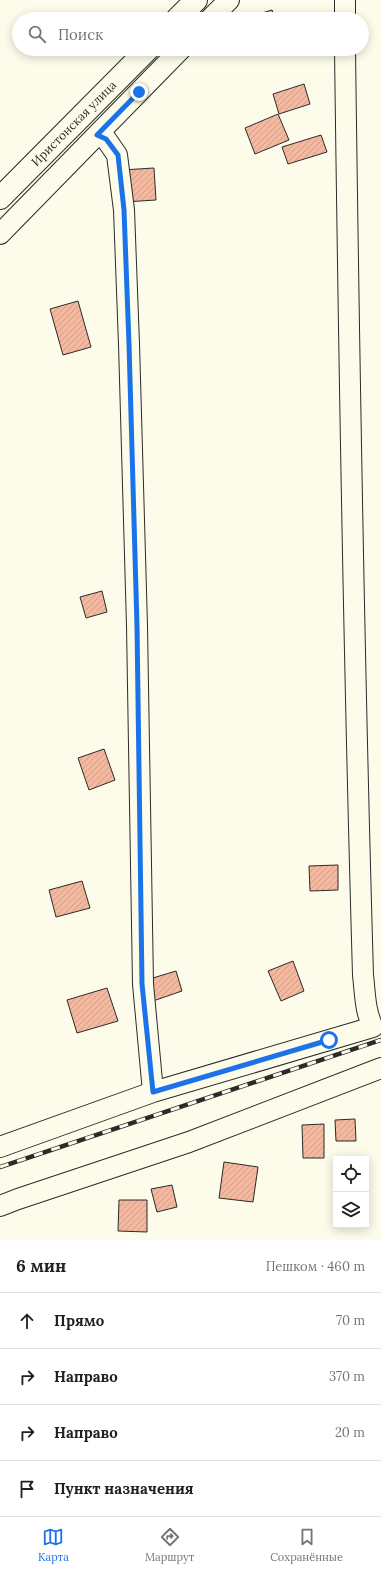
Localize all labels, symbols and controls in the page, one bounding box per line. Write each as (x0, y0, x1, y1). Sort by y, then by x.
search box (12, 12, 369, 56)
icon: search (26, 23, 48, 45)
text: Поиск (58, 25, 103, 44)
street label: Иристонская улица (28, 77, 119, 169)
route end (130, 83, 148, 101)
route start (320, 1031, 338, 1049)
map controls (333, 1156, 369, 1228)
button: locate (333, 1156, 369, 1192)
button: layers (333, 1192, 369, 1228)
text: 6 мин (16, 1255, 66, 1277)
text: Пешком · 460 m (266, 1258, 365, 1275)
icon: ahead (16, 1310, 38, 1332)
text: Прямо (54, 1311, 104, 1330)
text: 70 m (336, 1312, 365, 1329)
icon: right (16, 1366, 38, 1388)
text: Направо (54, 1367, 118, 1386)
text: 370 m (329, 1368, 365, 1385)
icon: right (16, 1422, 38, 1444)
text: Направо (54, 1423, 118, 1442)
text: 20 m (335, 1424, 365, 1441)
icon: arrive (16, 1478, 38, 1500)
text: Пункт назначения (54, 1479, 194, 1498)
tab: Карта (38, 1526, 69, 1564)
tab: Маршрут (145, 1526, 194, 1564)
tab: Сохранённые (270, 1526, 343, 1564)

